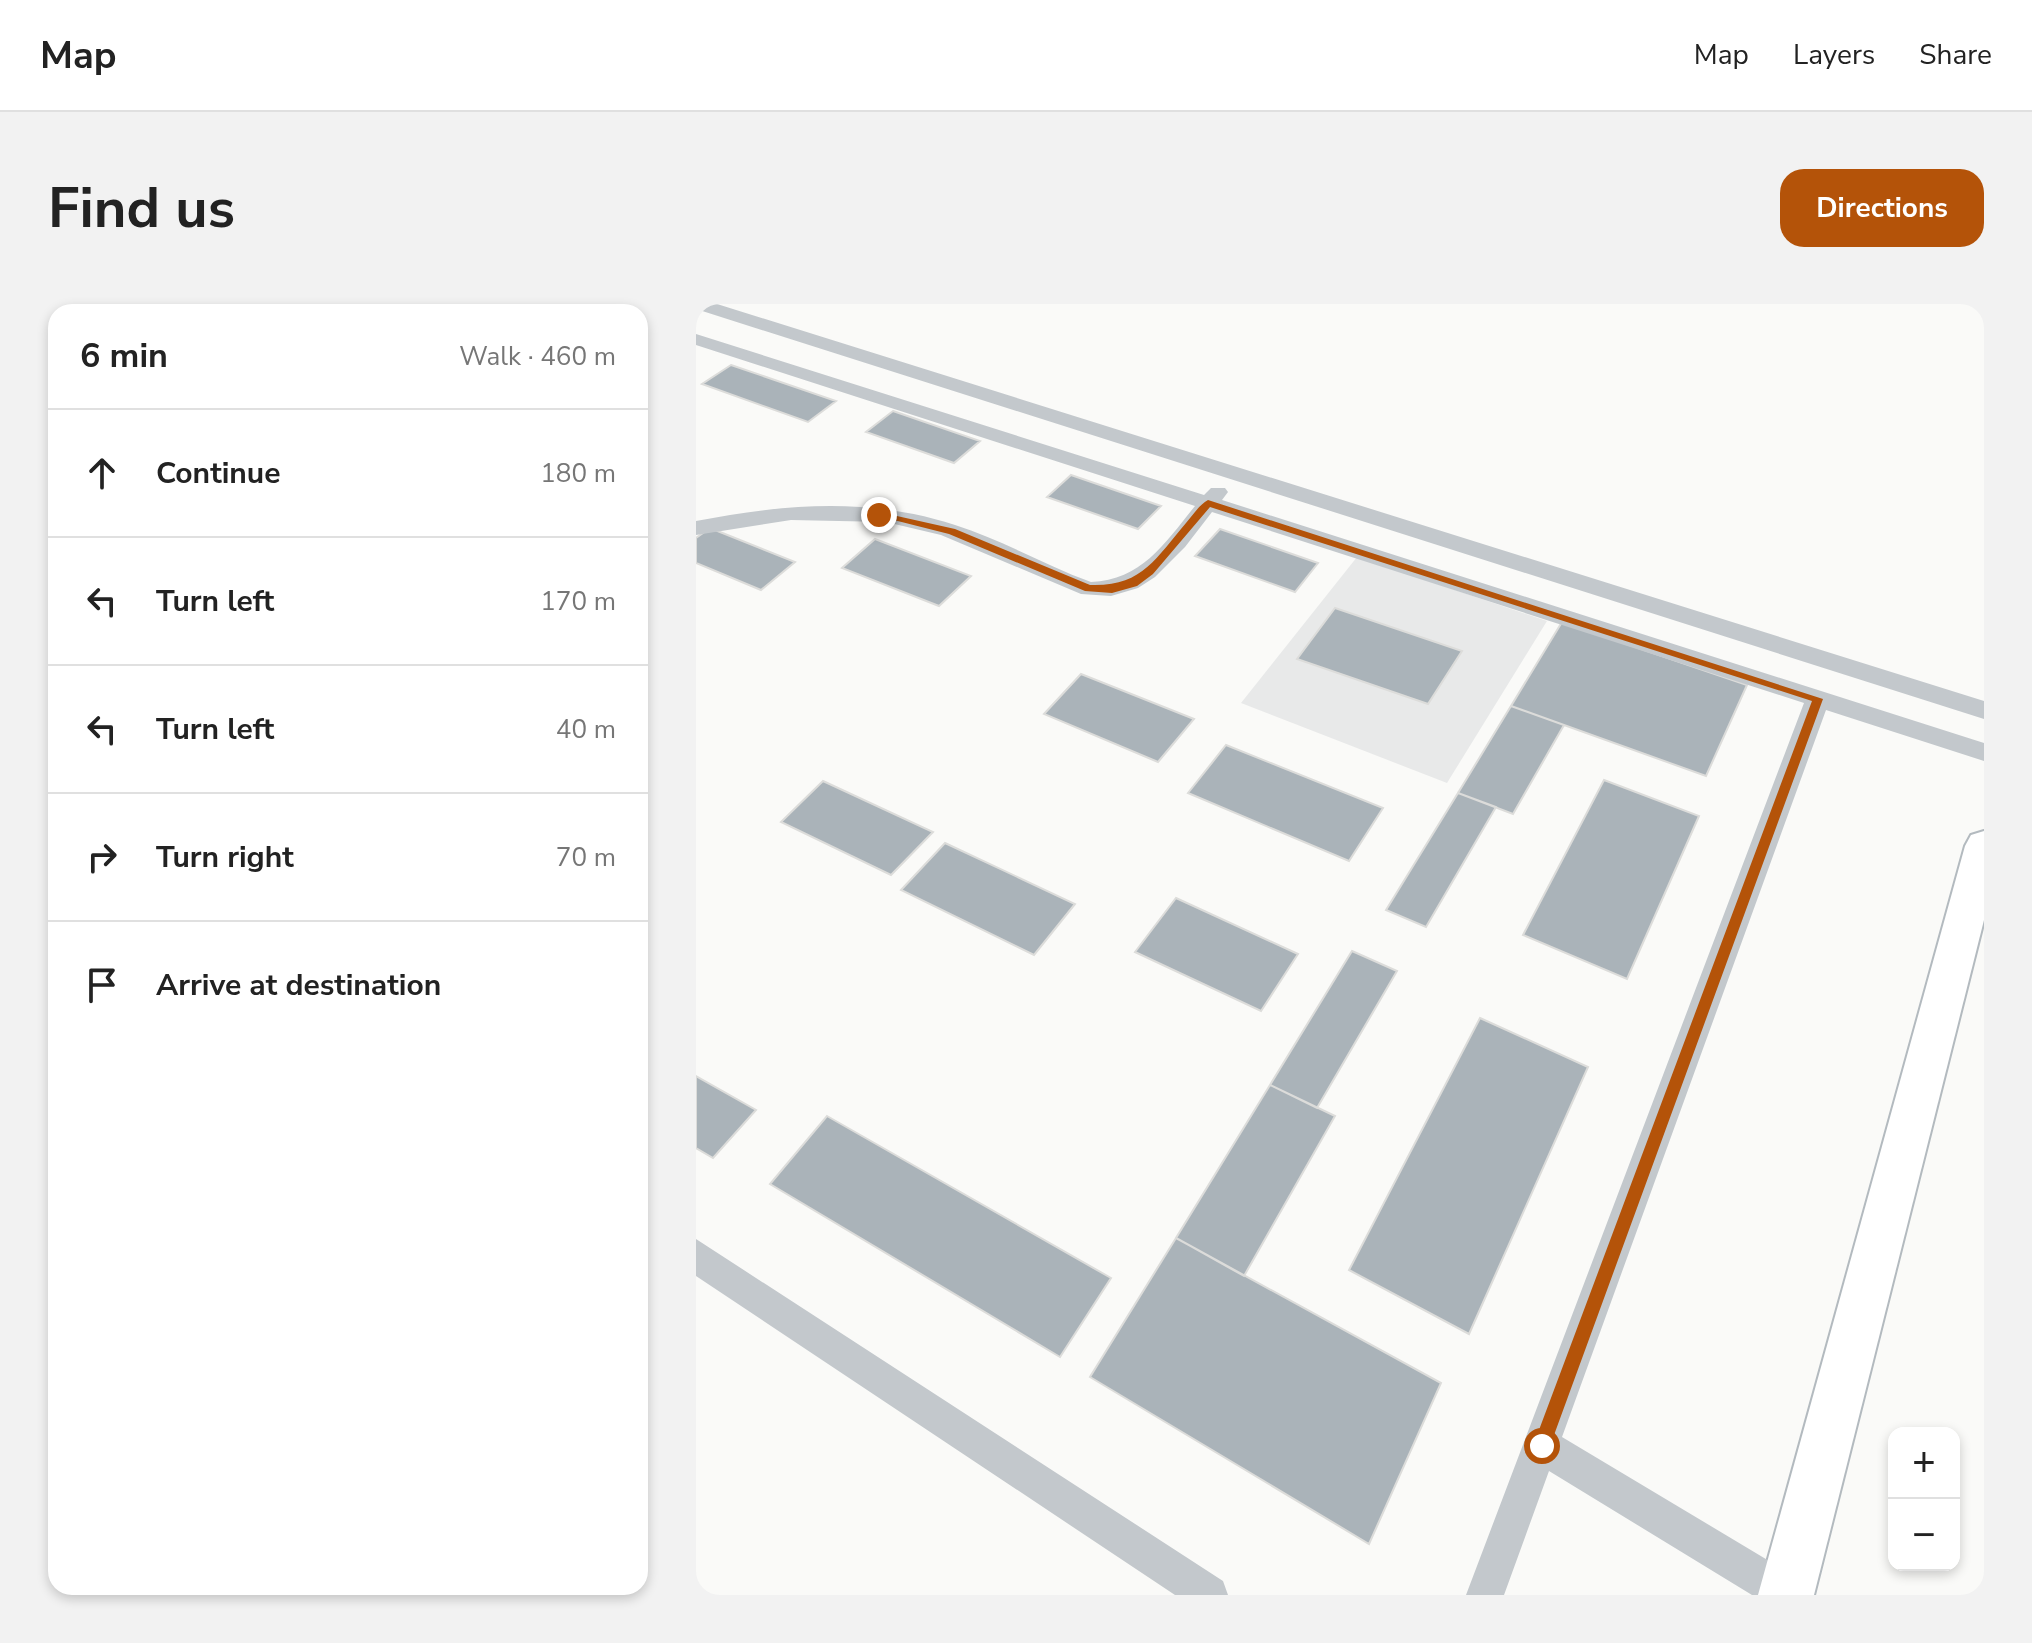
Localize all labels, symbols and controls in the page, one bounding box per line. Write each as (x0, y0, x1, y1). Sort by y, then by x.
text: Map (40, 30, 117, 81)
text: Map (1694, 36, 1749, 74)
text: Layers (1793, 36, 1875, 74)
text: Share (1919, 36, 1992, 74)
button: Directions (1780, 169, 1984, 247)
text: Find us (48, 170, 235, 247)
text: 6 min (80, 333, 168, 379)
text: Walk · 460 m (459, 339, 616, 374)
icon: ahead (80, 451, 124, 495)
text: Continue (156, 453, 281, 494)
text: 180 m (540, 456, 616, 491)
route end (861, 497, 897, 533)
icon: left (80, 579, 124, 623)
text: Turn left (156, 581, 274, 622)
text: 170 m (540, 584, 616, 619)
icon: left (80, 707, 124, 751)
text: Turn left (156, 709, 274, 750)
text: 40 m (556, 712, 616, 747)
icon: right (80, 835, 124, 879)
text: Turn right (156, 837, 294, 878)
text: 70 m (556, 840, 616, 875)
icon: arrive (80, 963, 124, 1007)
text: Arrive at destination (156, 965, 441, 1006)
map controls (1888, 1427, 1960, 1571)
button: + (1888, 1427, 1960, 1499)
route start (1524, 1428, 1560, 1464)
button: − (1888, 1499, 1960, 1571)

